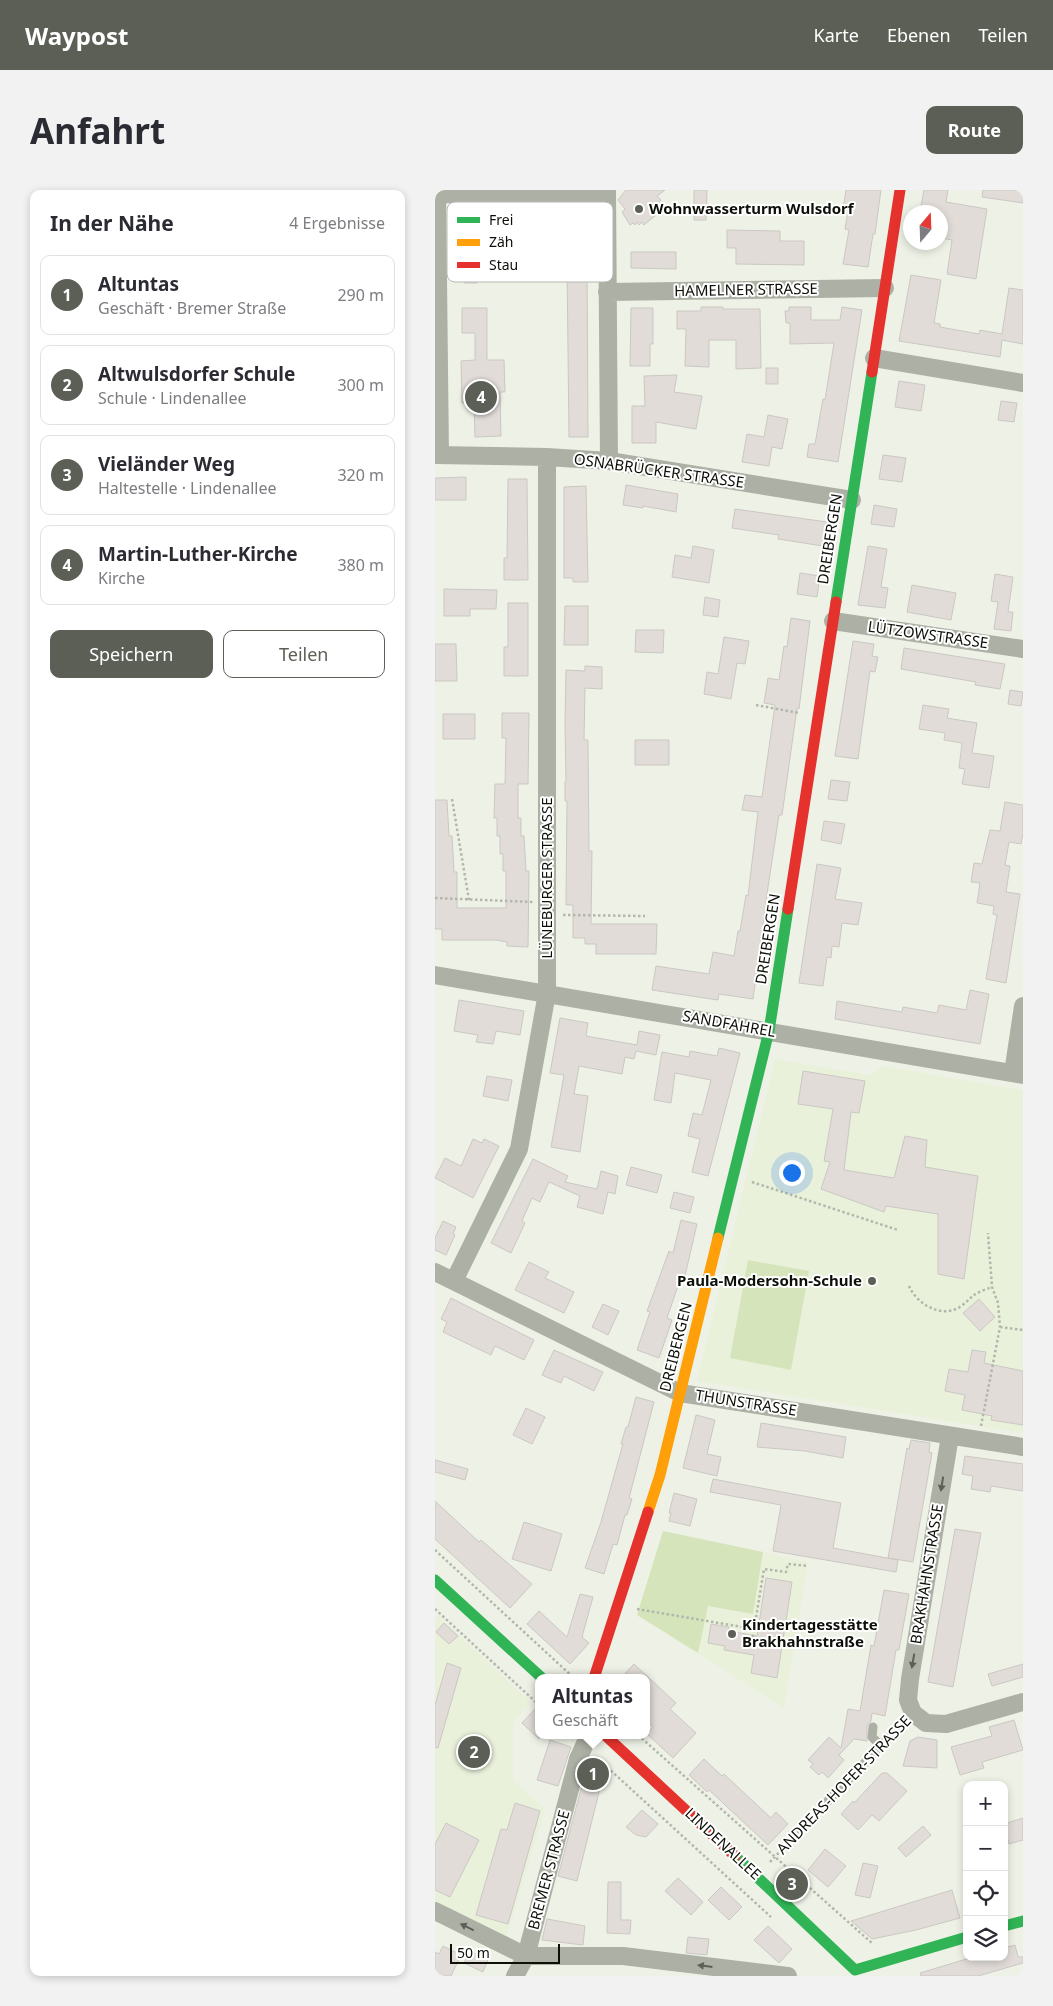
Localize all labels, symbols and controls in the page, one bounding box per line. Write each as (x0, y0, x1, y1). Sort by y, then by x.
text: Waypost (25, 19, 128, 52)
text: Karte (814, 23, 859, 47)
text: Ebenen (887, 23, 951, 47)
text: Teilen (979, 23, 1028, 47)
button: Route (926, 106, 1023, 154)
text: Anfahrt (30, 107, 165, 154)
place label: Wohnwasserturm Wulsdorf (649, 198, 855, 218)
legend (447, 202, 613, 282)
marker: Wohnwasserturm Wulsdorf (633, 203, 645, 215)
north arrow (903, 205, 948, 250)
text: In der Nähe (50, 209, 174, 237)
text: Frei (489, 210, 513, 229)
text: 4 Ergebnisse (289, 212, 385, 234)
text: Zäh (489, 232, 514, 251)
text: Stau (489, 255, 518, 274)
text: Altuntas (98, 271, 179, 297)
street label: HAMELNER STRASSE (674, 278, 818, 300)
text: 1 (62, 284, 72, 306)
text: 290 m (337, 284, 384, 306)
text: Geschäft · Bremer Straße (98, 297, 286, 319)
text: Altwulsdorfer Schule (98, 361, 295, 387)
text: 2 (62, 374, 72, 396)
text: 300 m (337, 374, 384, 396)
pin: 4 (465, 378, 497, 416)
text: Schule · Lindenallee (98, 387, 246, 409)
street label: OSNABRÜCKER STRASSE (573, 448, 746, 492)
text: Vieländer Weg (98, 451, 235, 477)
text: 3 (62, 464, 72, 486)
text: 320 m (337, 464, 384, 486)
text: Haltestelle · Lindenallee (98, 477, 277, 499)
street label: DREIBERGEN (812, 492, 846, 586)
text: Martin-Luther-Kirche (98, 541, 298, 567)
text: 4 (62, 554, 72, 576)
text: 380 m (337, 554, 384, 576)
text: Kirche (98, 567, 145, 589)
street label: LÜTZOWSTRASSE (867, 616, 990, 652)
button: Speichern (50, 630, 213, 678)
button: Teilen (223, 630, 385, 678)
street label: LÜNEBURGER STRASSE (536, 797, 556, 959)
street label: DREIBERGEN (750, 892, 784, 986)
street label: SANDFAHREL (681, 1005, 777, 1041)
your location (779, 1160, 805, 1186)
place label: Paula-Modersohn-Schule (677, 1270, 862, 1290)
marker: Paula-Modersohn-Schule (866, 1275, 878, 1287)
street label: DREIBERGEN (654, 1300, 696, 1394)
street label: THUNSTRASSE (694, 1384, 798, 1420)
one-way arrow (937, 1476, 945, 1492)
street label: BRAKHAHNSTRASSE (905, 1502, 947, 1645)
place label: Kindertagesstätte Brakhahnstraße (742, 1614, 878, 1651)
marker: Kindertagesstätte Brakhahnstraße (726, 1628, 738, 1640)
one-way arrow (908, 1654, 916, 1670)
popup (535, 1674, 650, 1739)
text: Altuntas (552, 1683, 633, 1709)
text: Geschäft (552, 1709, 618, 1731)
street label: ANDREAS-HOFER-STRASSE (772, 1711, 915, 1858)
pin: 2 (458, 1733, 490, 1771)
pin: 1 (577, 1755, 609, 1793)
map controls (963, 1781, 1008, 1961)
button: + (963, 1781, 1008, 1826)
street label: LINDENALLEE (681, 1803, 766, 1884)
street label: BREMER STRASSE (522, 1808, 574, 1932)
button: − (963, 1826, 1008, 1871)
pin: 3 (776, 1865, 808, 1903)
button: locate (963, 1871, 1008, 1916)
button: layers (963, 1916, 1008, 1961)
one-way arrow (459, 1923, 474, 1931)
scale bar (450, 1941, 560, 1964)
text: 50 m (457, 1943, 490, 1962)
one-way arrow (697, 1962, 713, 1970)

